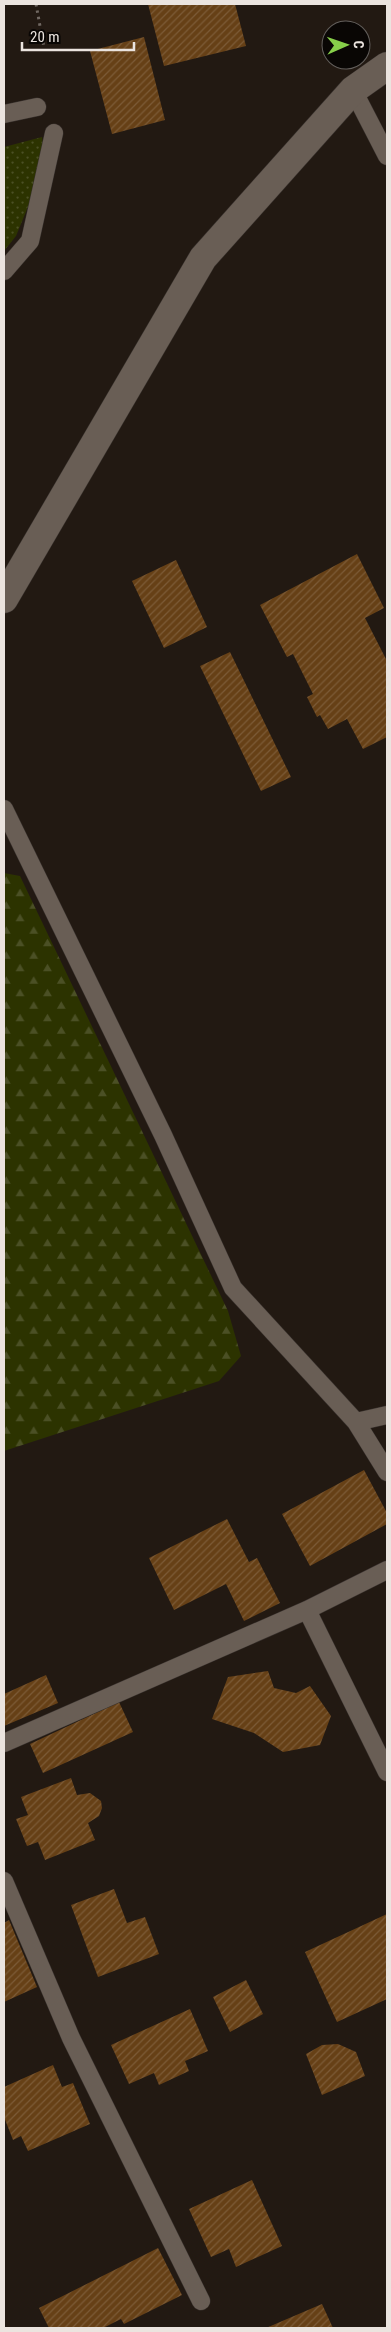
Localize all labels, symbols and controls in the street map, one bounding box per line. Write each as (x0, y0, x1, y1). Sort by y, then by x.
scale bar (22, 20, 135, 52)
north arrow (321, 20, 371, 70)
text: 20 m (30, 28, 60, 46)
text: С (351, 40, 367, 49)

